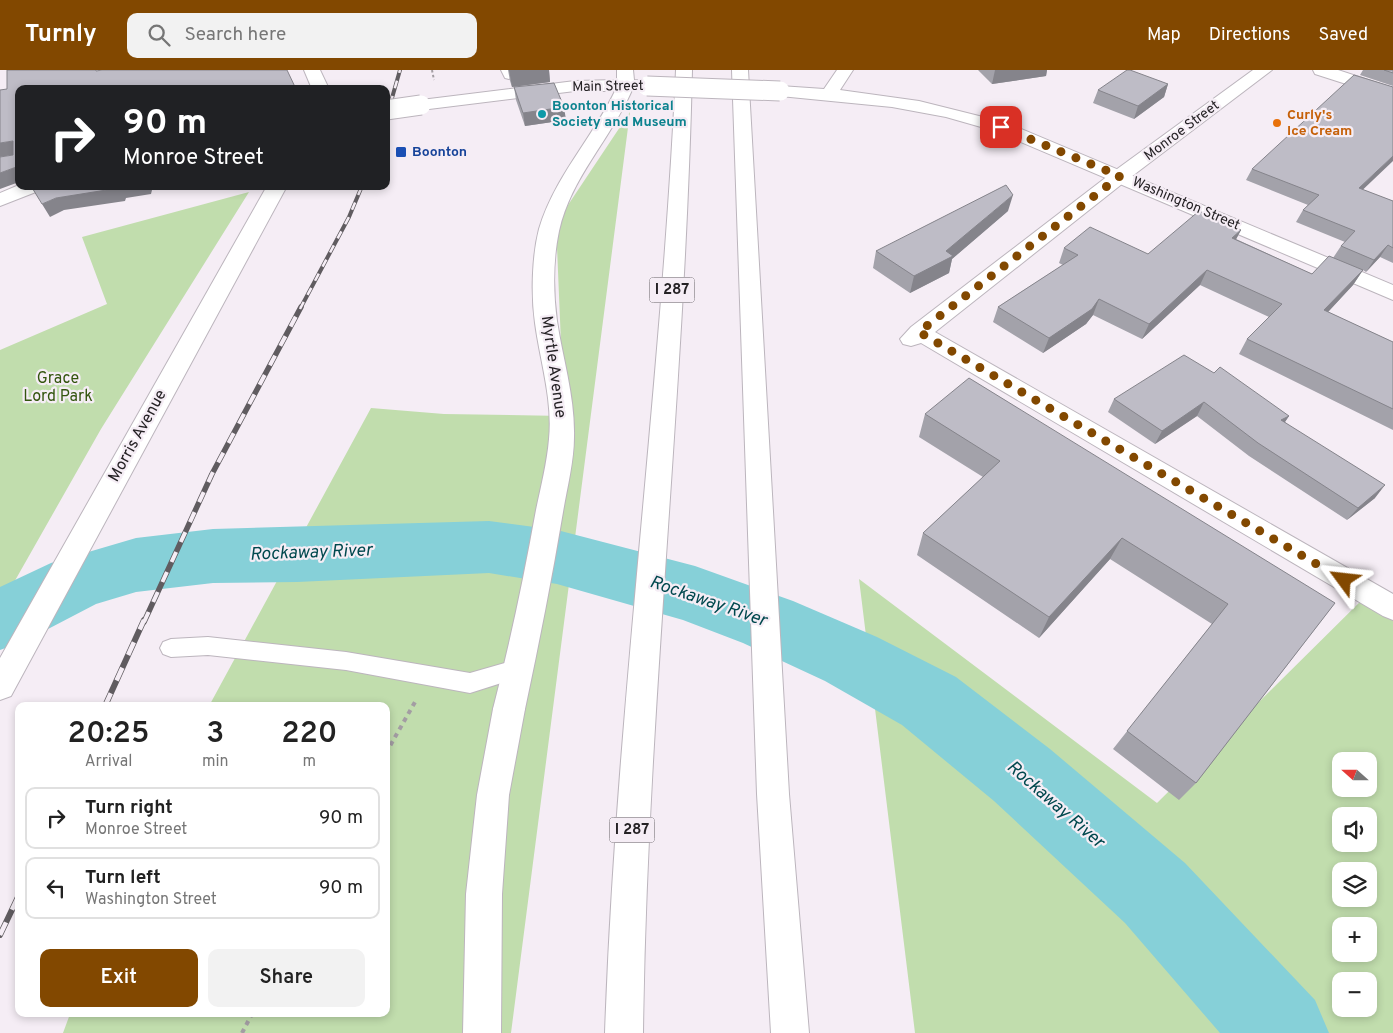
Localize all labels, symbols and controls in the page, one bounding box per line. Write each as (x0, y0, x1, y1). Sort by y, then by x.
search box (127, 13, 477, 58)
text: Turnly (25, 20, 97, 50)
icon: search (145, 21, 173, 49)
text: Search here (185, 23, 286, 47)
text: Map (1147, 24, 1181, 47)
text: Directions (1209, 24, 1291, 47)
text: Saved (1319, 24, 1368, 47)
street label: Main Street (572, 78, 644, 96)
street label: Monroe Street (1141, 97, 1223, 165)
place label: Boonton Historical Society and Museum (552, 98, 687, 131)
text: 90 m (123, 102, 207, 146)
icon: right (40, 105, 105, 170)
pin (980, 106, 1022, 148)
place label: Curly's Ice Cream (1287, 107, 1352, 140)
marker: Boonton Historical Society and Museum (536, 108, 548, 120)
icon: arrive (987, 113, 1015, 141)
marker: Curly's Ice Cream (1271, 117, 1283, 129)
place label: Boonton (412, 144, 467, 161)
text: Monroe Street (123, 145, 264, 172)
marker: Boonton (394, 145, 408, 159)
street label: Washington Street (1130, 174, 1242, 234)
road number: I 287 (650, 278, 694, 302)
street label: Myrtle Avenue (536, 315, 570, 419)
park label: Grace Lord Park (23, 369, 93, 407)
street label: Morris Avenue (104, 386, 172, 486)
water label: Rockaway River (249, 539, 375, 567)
position arrow (1317, 553, 1369, 605)
water label: Rockaway River (646, 571, 772, 633)
text: 20:25 (68, 716, 149, 753)
text: 3 (206, 716, 224, 753)
text: 220 (281, 716, 337, 753)
text: Arrival (85, 752, 132, 772)
text: min (202, 752, 229, 772)
text: m (303, 752, 316, 772)
north arrow (1332, 752, 1378, 798)
map controls (1332, 752, 1377, 1017)
water label: Rockaway River (1001, 756, 1110, 855)
text: Turn right (85, 796, 173, 820)
icon: right (42, 804, 70, 832)
text: 90 m (319, 806, 363, 830)
button: sound (1332, 807, 1377, 852)
road number: I 287 (610, 818, 654, 842)
text: Monroe Street (85, 820, 187, 840)
button: layers (1332, 862, 1377, 907)
text: Turn left (85, 866, 161, 890)
icon: left (42, 874, 70, 902)
text: 90 m (319, 876, 363, 900)
text: Washington Street (85, 890, 217, 910)
button: + (1332, 917, 1377, 962)
button: Exit (40, 949, 198, 1007)
button: Share (208, 949, 365, 1007)
button: − (1332, 972, 1377, 1017)

